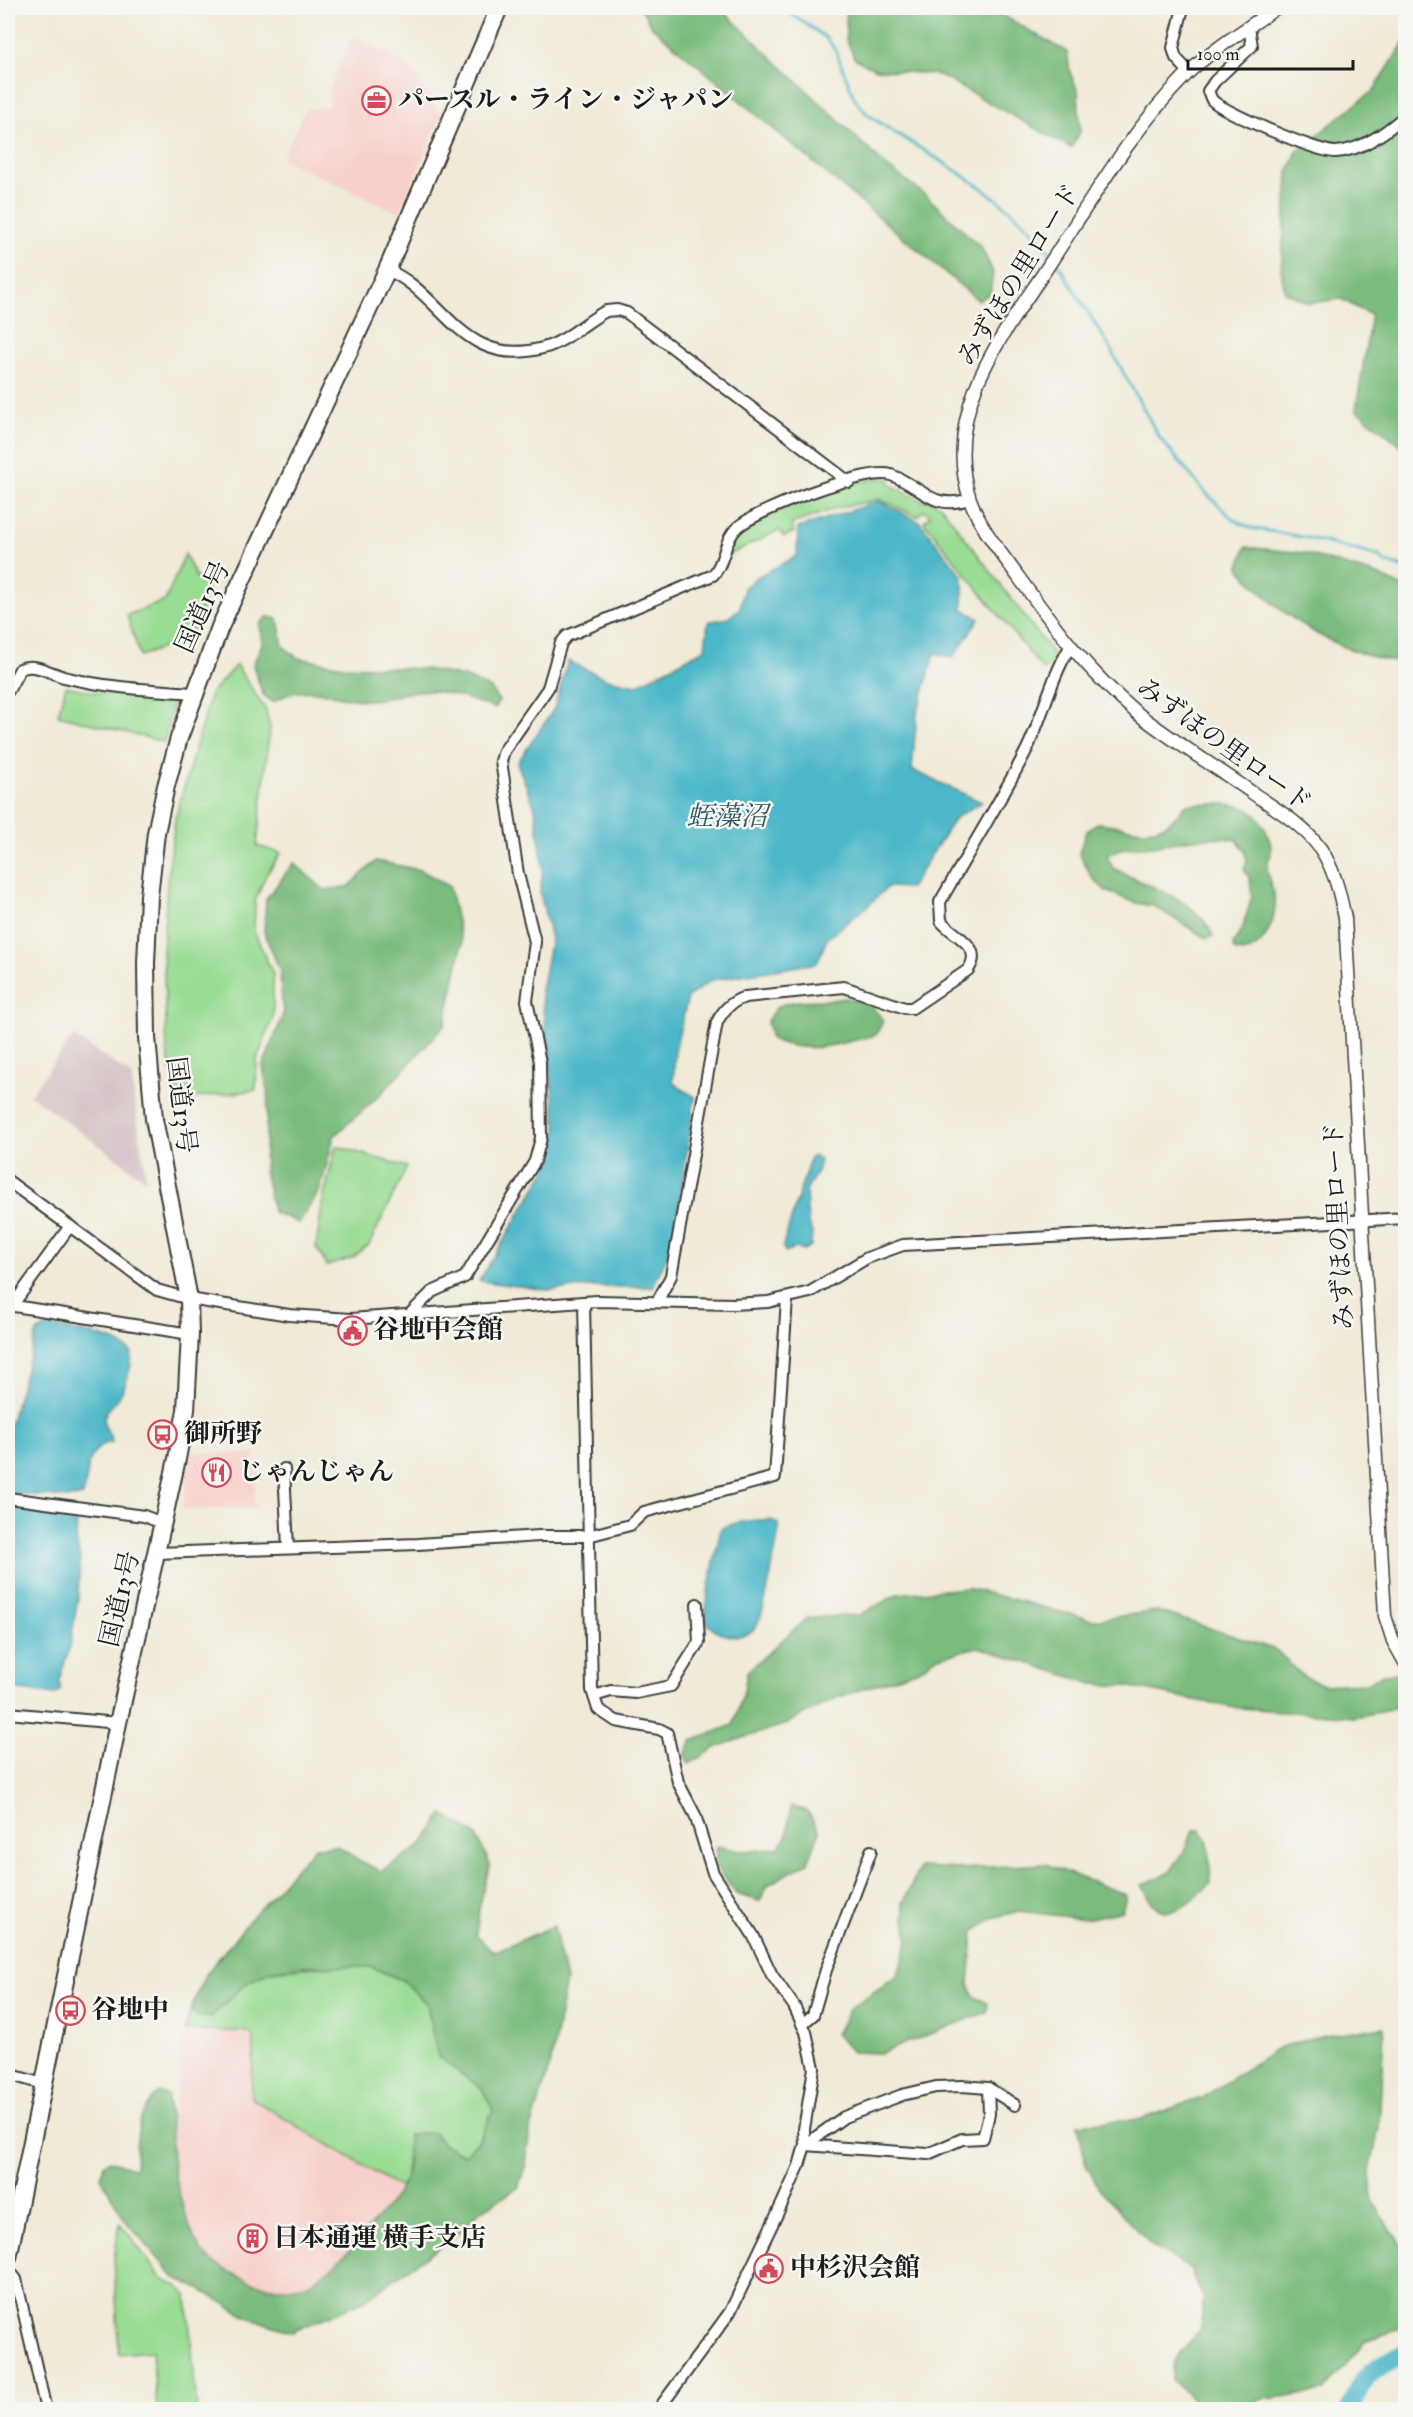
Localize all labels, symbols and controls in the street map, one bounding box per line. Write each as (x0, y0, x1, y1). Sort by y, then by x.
scale bar (1188, 33, 1353, 71)
text: 100 m (1197, 43, 1240, 66)
office icon: パースル・ライン・ジャパン (361, 84, 393, 116)
place label: パースル・ライン・ジャパン (398, 84, 733, 116)
street label: みずほの里ロード (950, 178, 1088, 372)
street label: 国道13号 (169, 556, 237, 658)
street label: みずほの里ロード (1130, 671, 1318, 819)
water label: 蛭藻沼 (687, 800, 771, 833)
street label: 国道13号 (159, 1055, 203, 1155)
street label: みずほの里ロード (1318, 1121, 1360, 1331)
public building icon: 谷地中会館 (336, 1314, 368, 1346)
place label: 谷地中会館 (373, 1314, 503, 1346)
bus stop icon: 御所野 (147, 1418, 179, 1450)
place label: 御所野 (184, 1418, 262, 1450)
restaurant icon: じゃんじゃん (201, 1456, 233, 1488)
place label: じゃんじゃん (238, 1456, 394, 1488)
street label: 国道13号 (93, 1548, 147, 1650)
bus stop icon: 谷地中 (54, 1994, 86, 2026)
place label: 谷地中 (91, 1994, 169, 2026)
building icon: 日本通運 横手支店 (236, 2222, 268, 2254)
place label: 日本通運 横手支店 (273, 2222, 486, 2254)
public building icon: 中杉沢会館 (753, 2252, 785, 2284)
place label: 中杉沢会館 (790, 2252, 920, 2284)

